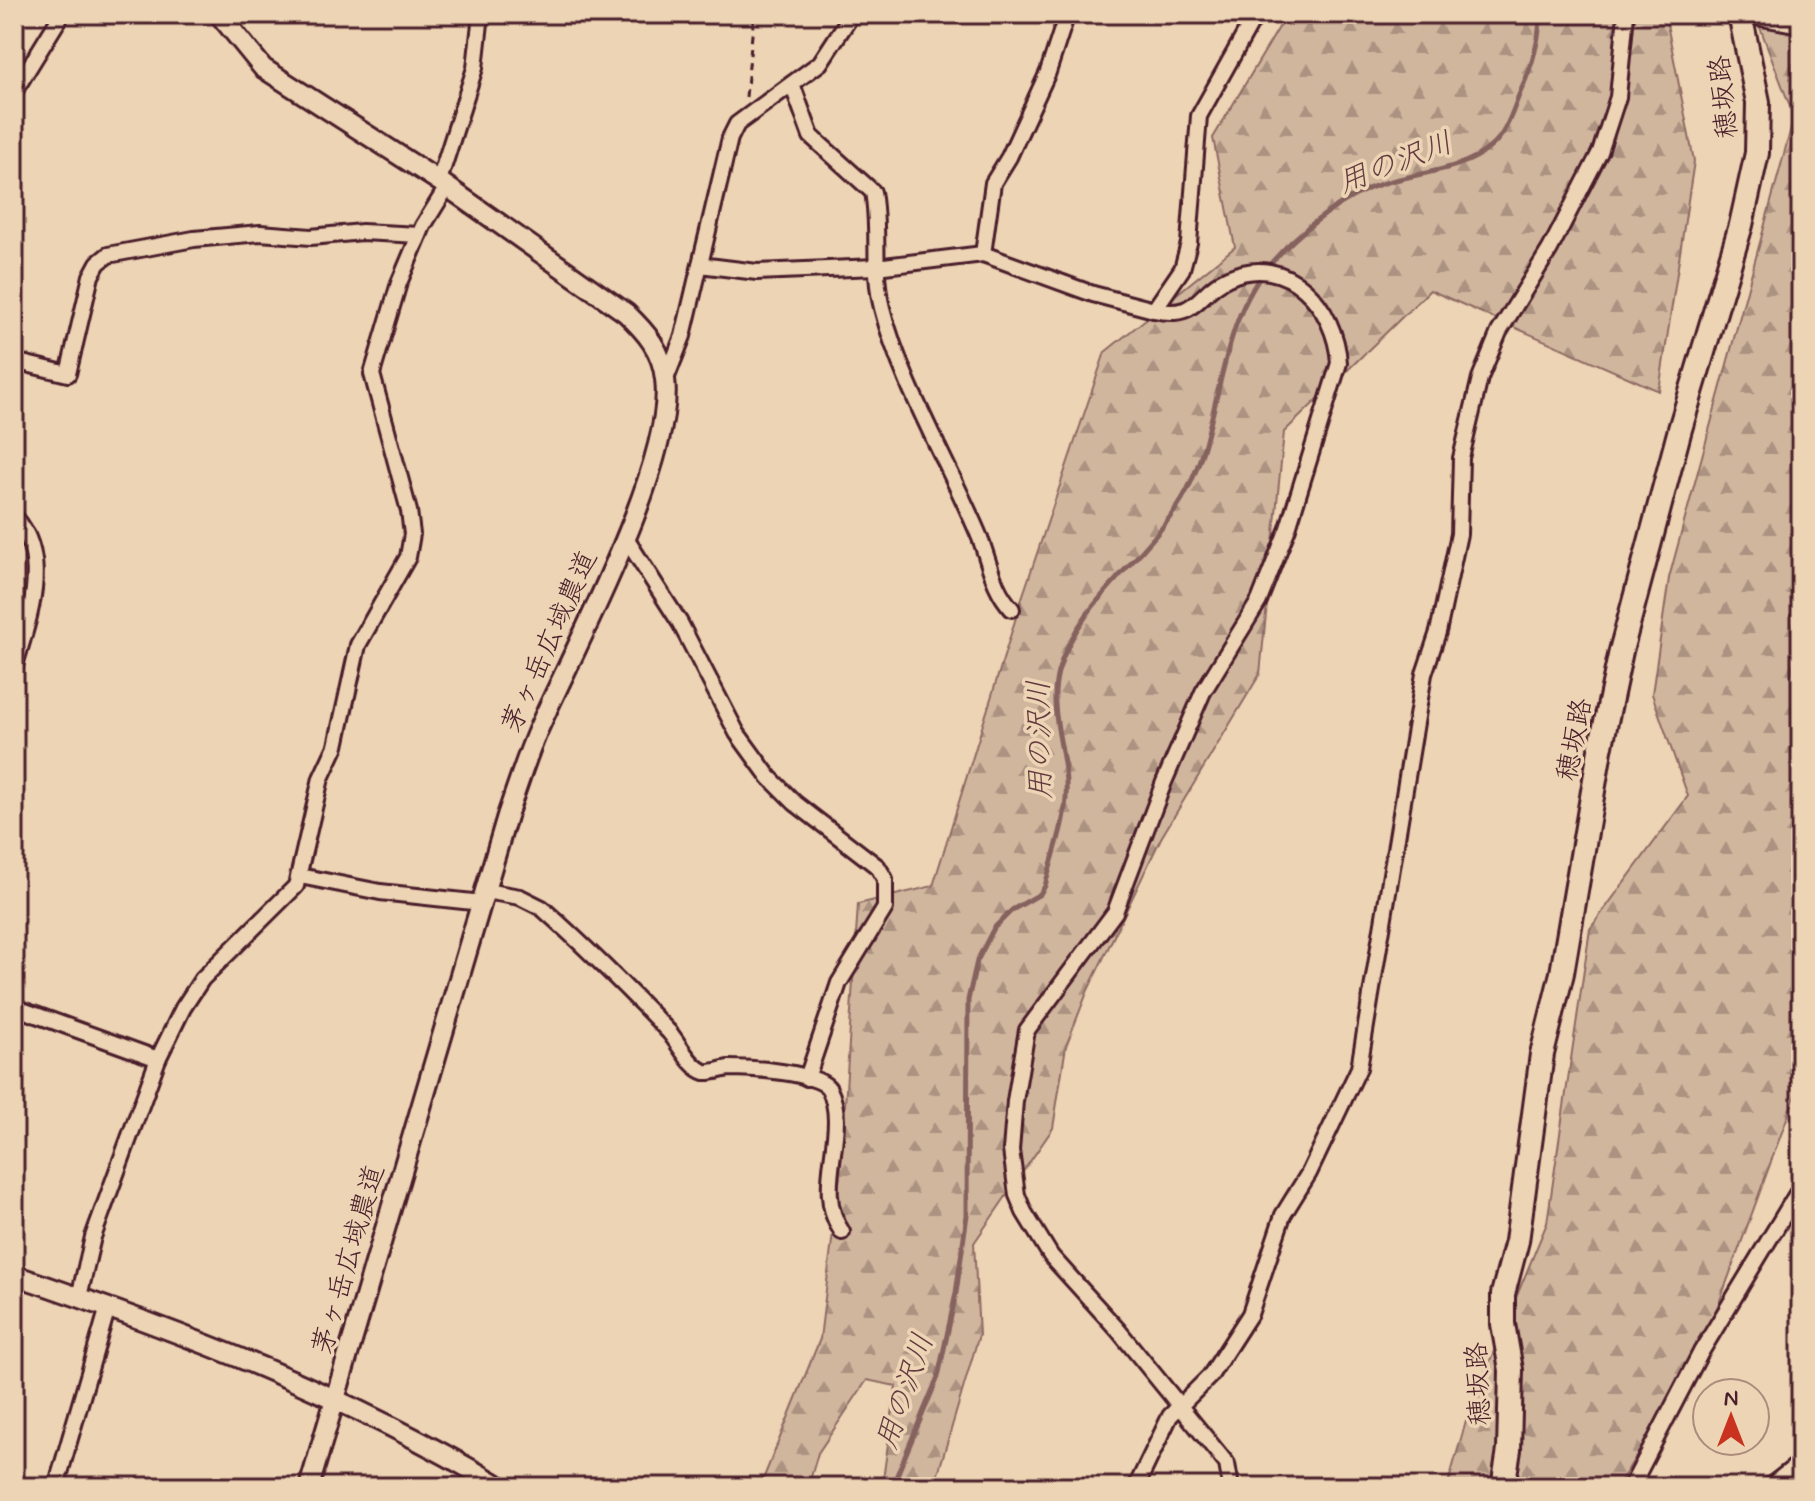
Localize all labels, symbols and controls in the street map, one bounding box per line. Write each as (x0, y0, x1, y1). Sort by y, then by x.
street label: 穂坂路 (1702, 53, 1747, 140)
water label: 用の沢川 (1333, 124, 1459, 203)
street label: 茅ヶ岳広域農道 (494, 545, 607, 739)
water label: 用の沢川 (1020, 680, 1061, 800)
street label: 穂坂路 (1549, 695, 1602, 784)
street label: 茅ヶ岳広域農道 (305, 1160, 394, 1359)
water label: 用の沢川 (867, 1328, 943, 1455)
street label: 穂坂路 (1459, 1341, 1500, 1427)
north arrow (1691, 1377, 1771, 1457)
text: N (1724, 1385, 1738, 1413)

